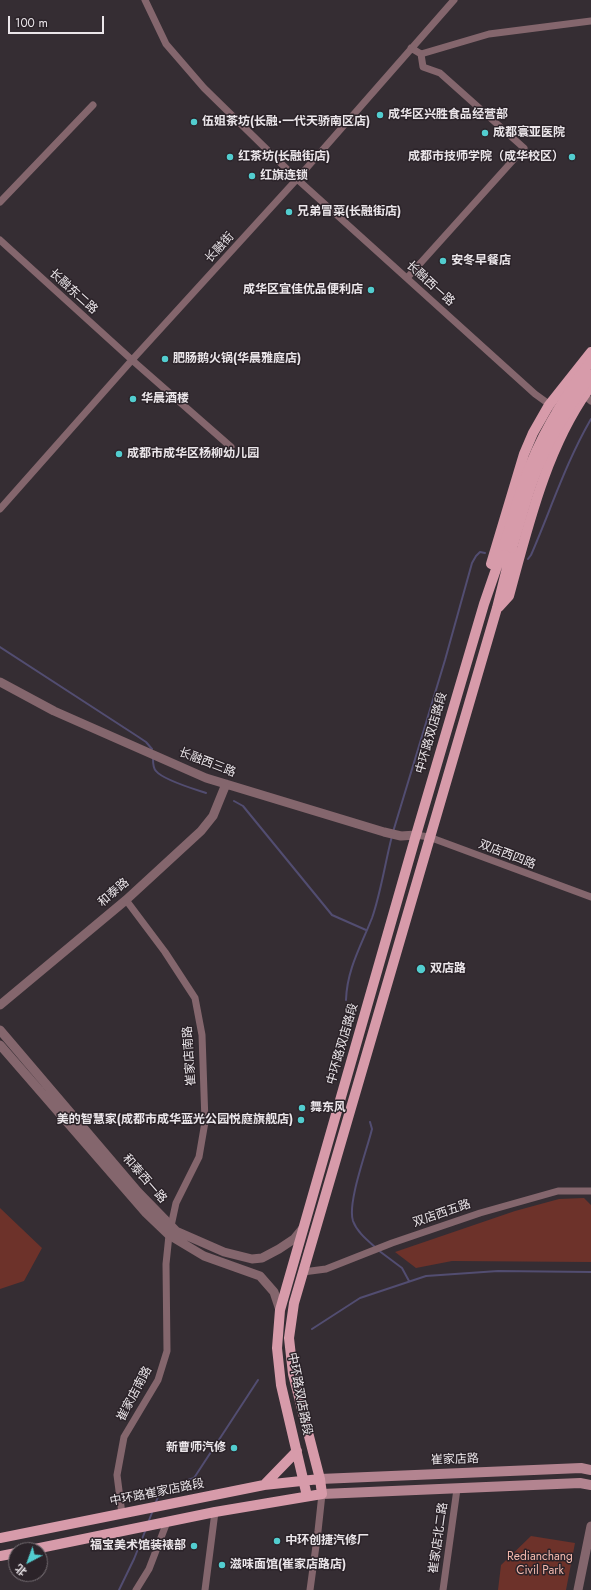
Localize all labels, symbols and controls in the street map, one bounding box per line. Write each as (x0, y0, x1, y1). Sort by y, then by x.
scale bar (10, 8, 106, 34)
text: 100 m (15, 14, 48, 32)
place label: 成华区兴胜食品经营部 (388, 108, 508, 122)
marker: 成华区兴胜食品经营部 (375, 110, 385, 120)
place label: 伍姐茶坊(长融·一代天骄南区店) (202, 115, 370, 129)
marker: 伍姐茶坊(长融·一代天骄南区店) (189, 117, 199, 127)
place label: 成都寰亚医院 (493, 126, 565, 140)
marker: 成都寰亚医院 (480, 128, 490, 138)
place label: 红茶坊(长融街店) (238, 150, 330, 164)
place label: 成都市技师学院（成华校区） (408, 150, 564, 164)
marker: 红茶坊(长融街店) (225, 152, 235, 162)
marker: 成都市技师学院（成华校区） (567, 152, 577, 162)
place label: 红旗连锁 (260, 169, 308, 183)
marker: 红旗连锁 (247, 171, 257, 181)
place label: 兄弟冒菜(长融街店) (297, 205, 401, 219)
marker: 兄弟冒菜(长融街店) (284, 207, 294, 217)
street label: 长融街 (203, 230, 237, 266)
place label: 安冬早餐店 (451, 254, 511, 268)
marker: 安冬早餐店 (438, 256, 448, 266)
street label: 长融西一路 (403, 259, 457, 309)
street label: 长融东二路 (46, 267, 100, 317)
place label: 成华区宜佳优品便利店 (243, 283, 363, 297)
marker: 成华区宜佳优品便利店 (366, 285, 376, 295)
place label: 肥肠鹅火锅(华晨雅庭店) (173, 352, 301, 366)
marker: 肥肠鹅火锅(华晨雅庭店) (160, 354, 170, 364)
place label: 华晨酒楼 (141, 392, 189, 406)
marker: 华晨酒楼 (128, 394, 138, 404)
place label: 成都市成华区杨柳幼儿园 (127, 447, 259, 461)
marker: 成都市成华区杨柳幼儿园 (114, 449, 124, 459)
street label: 中环路双店路段 (414, 691, 450, 775)
street label: 长融西三路 (176, 746, 238, 780)
street label: 双店西四路 (476, 838, 538, 872)
street label: 和泰路 (96, 876, 132, 910)
place label: 双店路 (430, 962, 466, 976)
marker: 双店路 (415, 963, 427, 975)
street label: 中环路双店路段 (325, 1002, 361, 1086)
street label: 崔家店南路 (181, 1026, 199, 1086)
place label: 舞东风 (310, 1101, 346, 1115)
marker: 舞东风 (297, 1103, 307, 1113)
place label: 美的智慧家(成都市成华蓝光公园悦庭旗舰店) (57, 1113, 293, 1127)
marker: 美的智慧家(成都市成华蓝光公园悦庭旗舰店) (296, 1115, 306, 1125)
street label: 和泰西一路 (119, 1152, 169, 1206)
street label: 双店西五路 (411, 1197, 473, 1231)
street label: 中环路双店路段 (284, 1351, 314, 1437)
street label: 崔家店南路 (115, 1364, 155, 1424)
place label: 新曹师汽修 (166, 1441, 226, 1455)
marker: 新曹师汽修 (229, 1443, 239, 1453)
street label: 崔家店路 (431, 1452, 479, 1468)
street label: 中环路崔家店路段 (109, 1477, 205, 1509)
street label: 崔家店北二路 (427, 1501, 451, 1575)
place label: 中环创捷汽修厂 (285, 1534, 369, 1548)
marker: 中环创捷汽修厂 (272, 1536, 282, 1546)
place label: 福宝美术馆装裱部 (90, 1539, 186, 1553)
marker: 福宝美术馆装裱部 (189, 1541, 199, 1551)
north arrow (8, 1542, 48, 1582)
park label: Redianchang Civil Park (507, 1550, 573, 1578)
place label: 滋味面馆(崔家店路店) (230, 1558, 346, 1572)
marker: 滋味面馆(崔家店路店) (217, 1560, 227, 1570)
text: 北 (11, 1561, 30, 1580)

